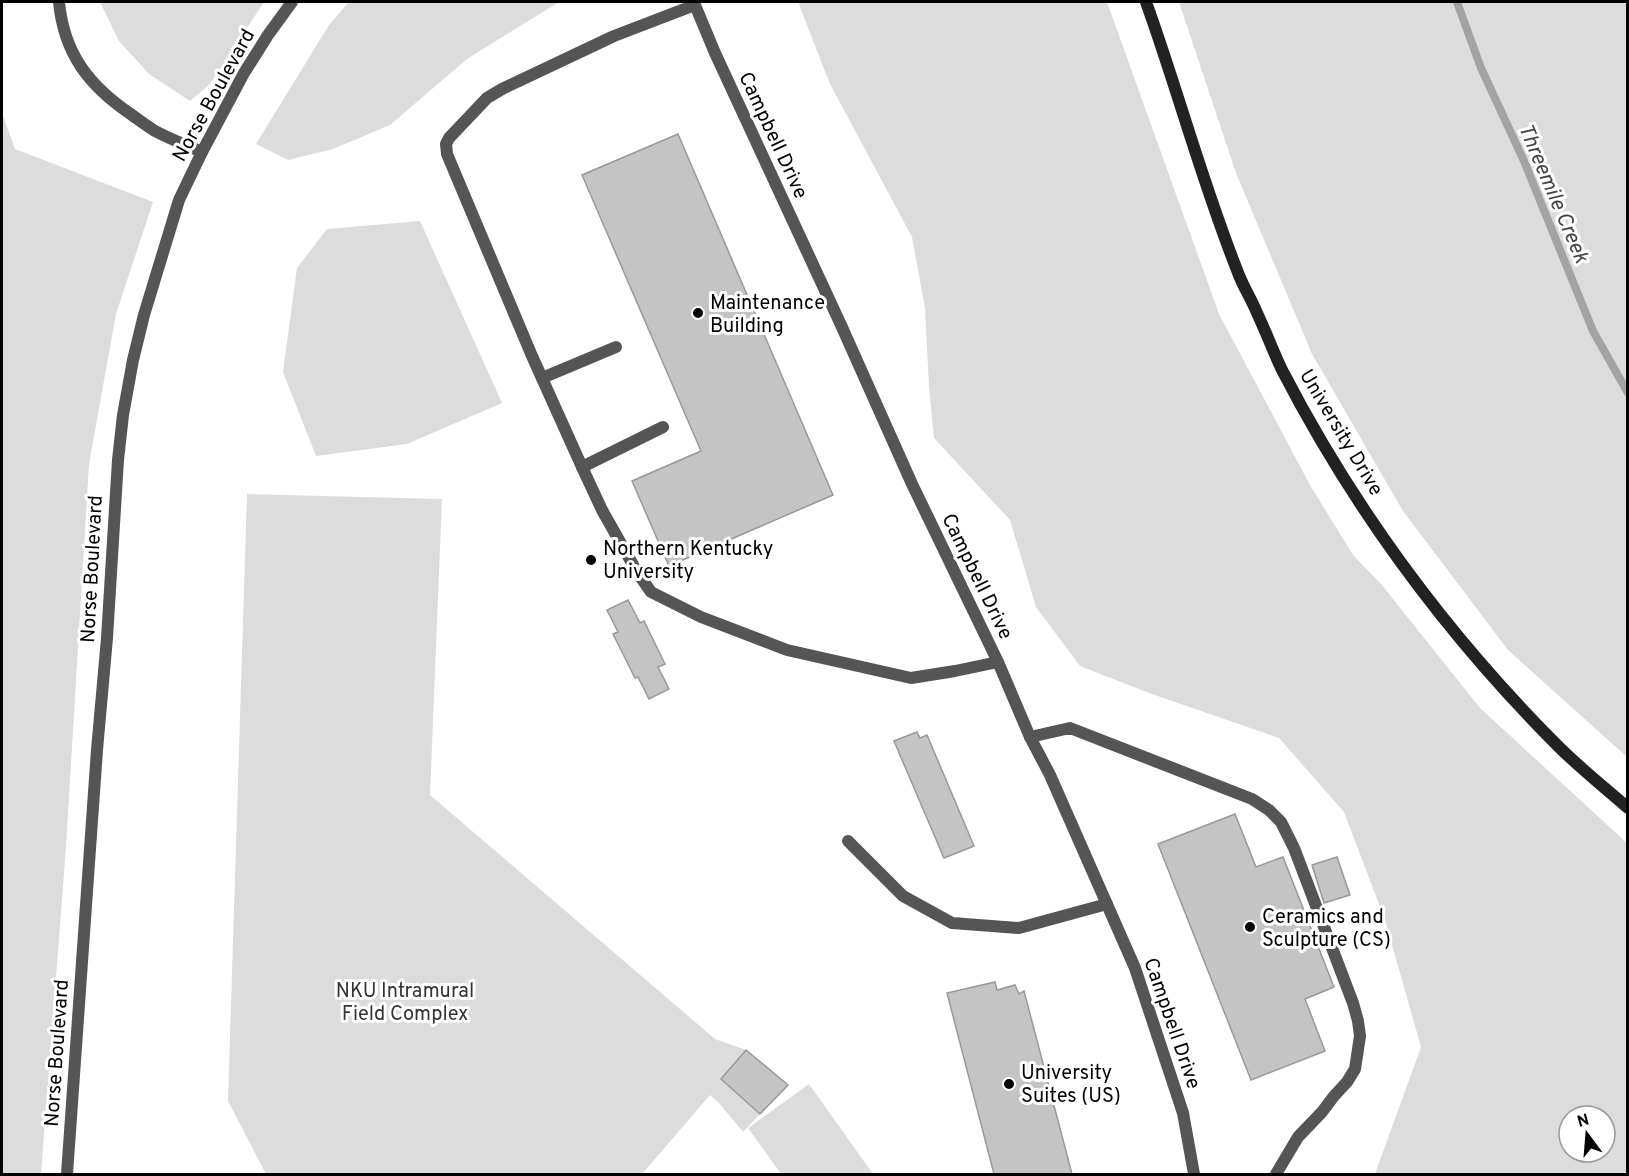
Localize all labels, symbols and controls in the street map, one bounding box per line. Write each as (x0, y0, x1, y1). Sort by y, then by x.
street label: Norse Boulevard (168, 25, 262, 167)
street label: Campbell Drive (731, 68, 813, 203)
water label: Threemile Creek (1511, 120, 1594, 268)
place label: Maintenance Building (710, 291, 825, 340)
marker: Maintenance Building (691, 306, 705, 320)
street label: University Drive (1292, 365, 1388, 501)
street label: Norse Boulevard (76, 495, 110, 644)
street label: Campbell Drive (934, 510, 1018, 644)
place label: Northern Kentucky University (603, 537, 773, 586)
marker: Northern Kentucky University (584, 553, 598, 567)
place label: Ceramics and Sculpture (CS) (1262, 905, 1391, 954)
marker: Ceramics and Sculpture (CS) (1243, 920, 1257, 934)
street label: Campbell Drive (1136, 955, 1206, 1093)
street label: Norse Boulevard (40, 978, 76, 1128)
park label: NKU Intramural Field Complex (336, 979, 474, 1028)
place label: University Suites (US) (1021, 1061, 1121, 1110)
marker: University Suites (US) (1002, 1077, 1016, 1091)
north arrow (1557, 1104, 1617, 1164)
text: N (1575, 1110, 1592, 1133)

